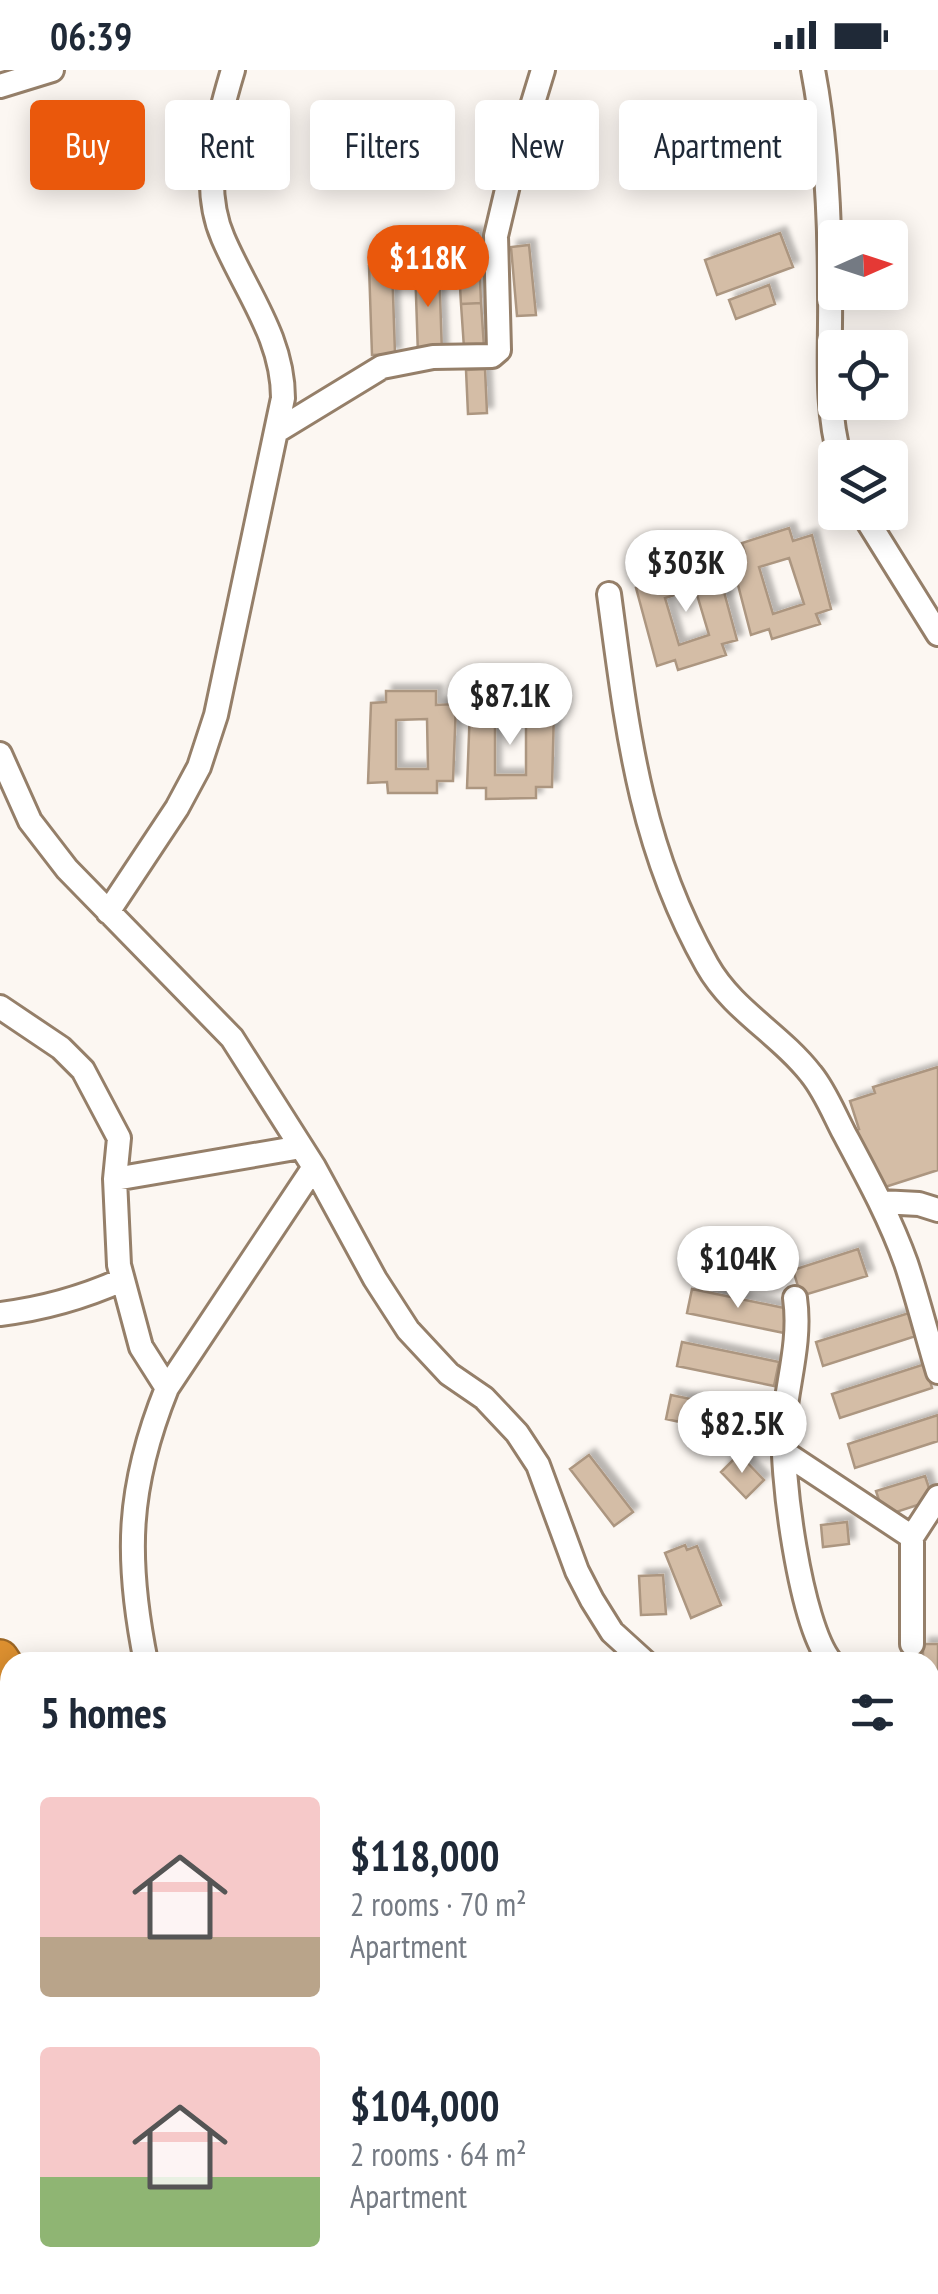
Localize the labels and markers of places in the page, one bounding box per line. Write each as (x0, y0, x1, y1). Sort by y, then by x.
pin: $118K (358, 225, 498, 310)
pin: $303K (616, 530, 756, 615)
pin: $87.1K (429, 663, 591, 748)
pin: $104K (668, 1226, 808, 1311)
pin: $82.5K (661, 1391, 823, 1476)

